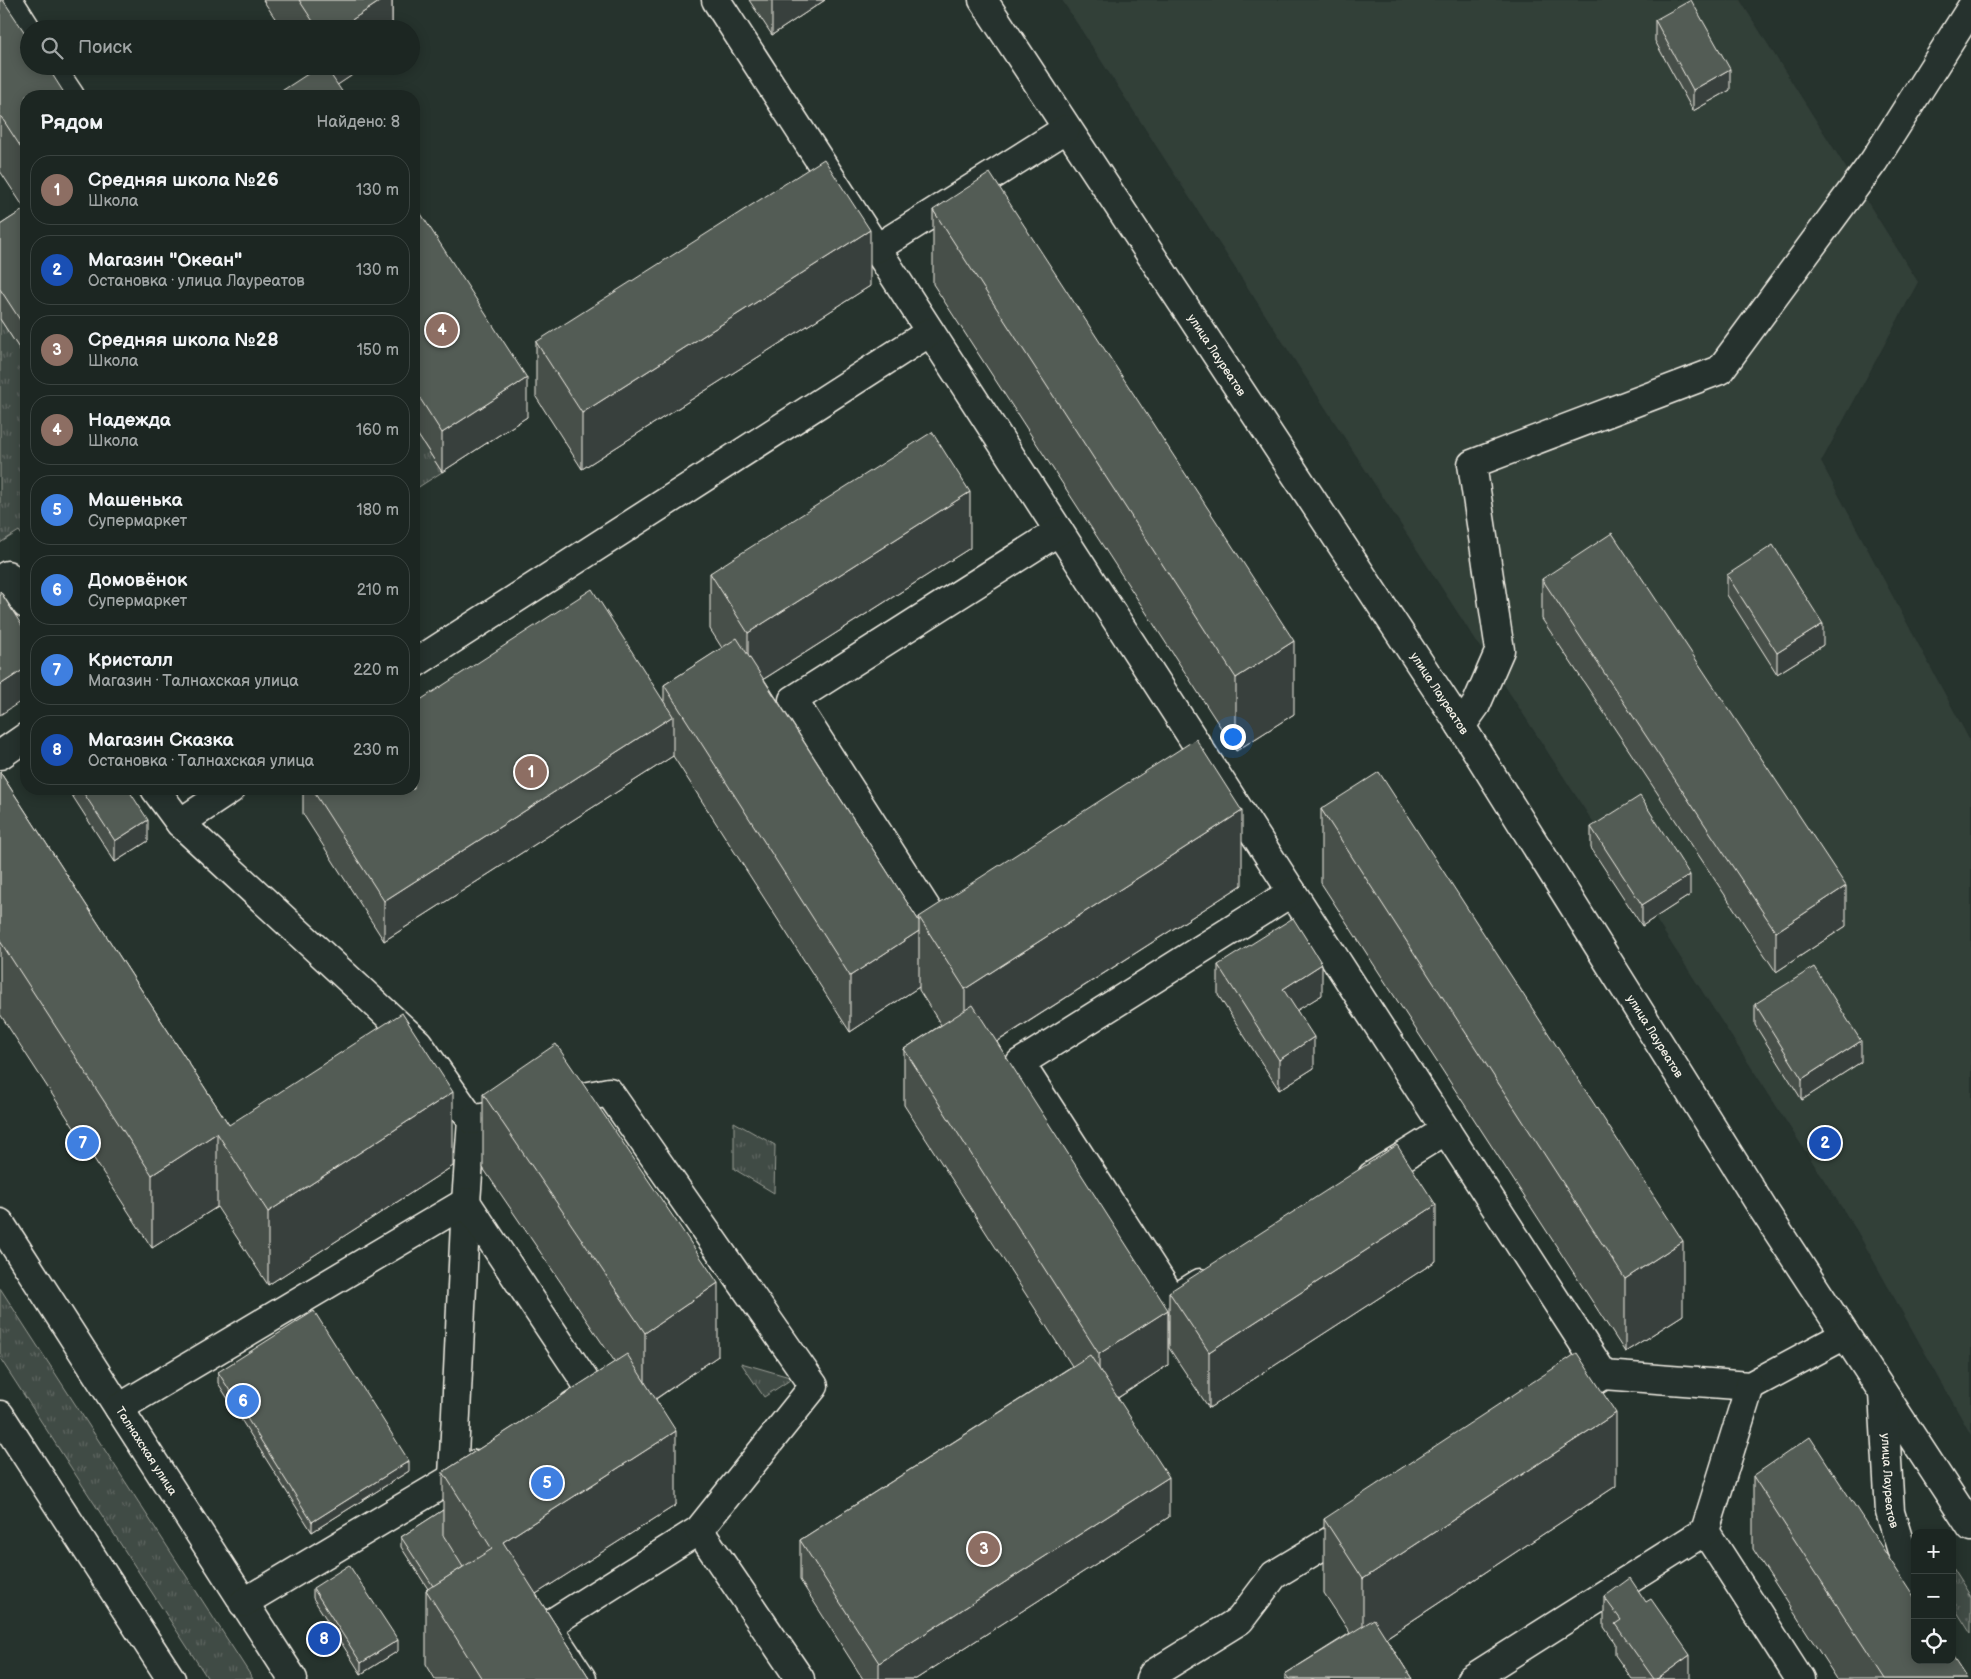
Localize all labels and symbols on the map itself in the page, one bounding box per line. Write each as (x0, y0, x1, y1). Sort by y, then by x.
pin: 4 (426, 311, 458, 349)
street label: улица Лауреатов (1184, 311, 1250, 399)
street label: улица Лауреатов (1407, 649, 1472, 738)
your location (1220, 724, 1246, 750)
pin: 1 (515, 753, 547, 791)
street label: улица Лауреатов (1623, 992, 1687, 1081)
pin: 7 (67, 1124, 99, 1162)
pin: 2 (1809, 1124, 1841, 1162)
pin: 6 (227, 1382, 259, 1420)
street label: Талнахская улица (112, 1404, 181, 1498)
street label: улица Лауреатов (1878, 1433, 1902, 1531)
pin: 5 (531, 1464, 563, 1502)
pin: 3 (968, 1530, 1000, 1568)
pin: 8 (308, 1620, 340, 1658)

